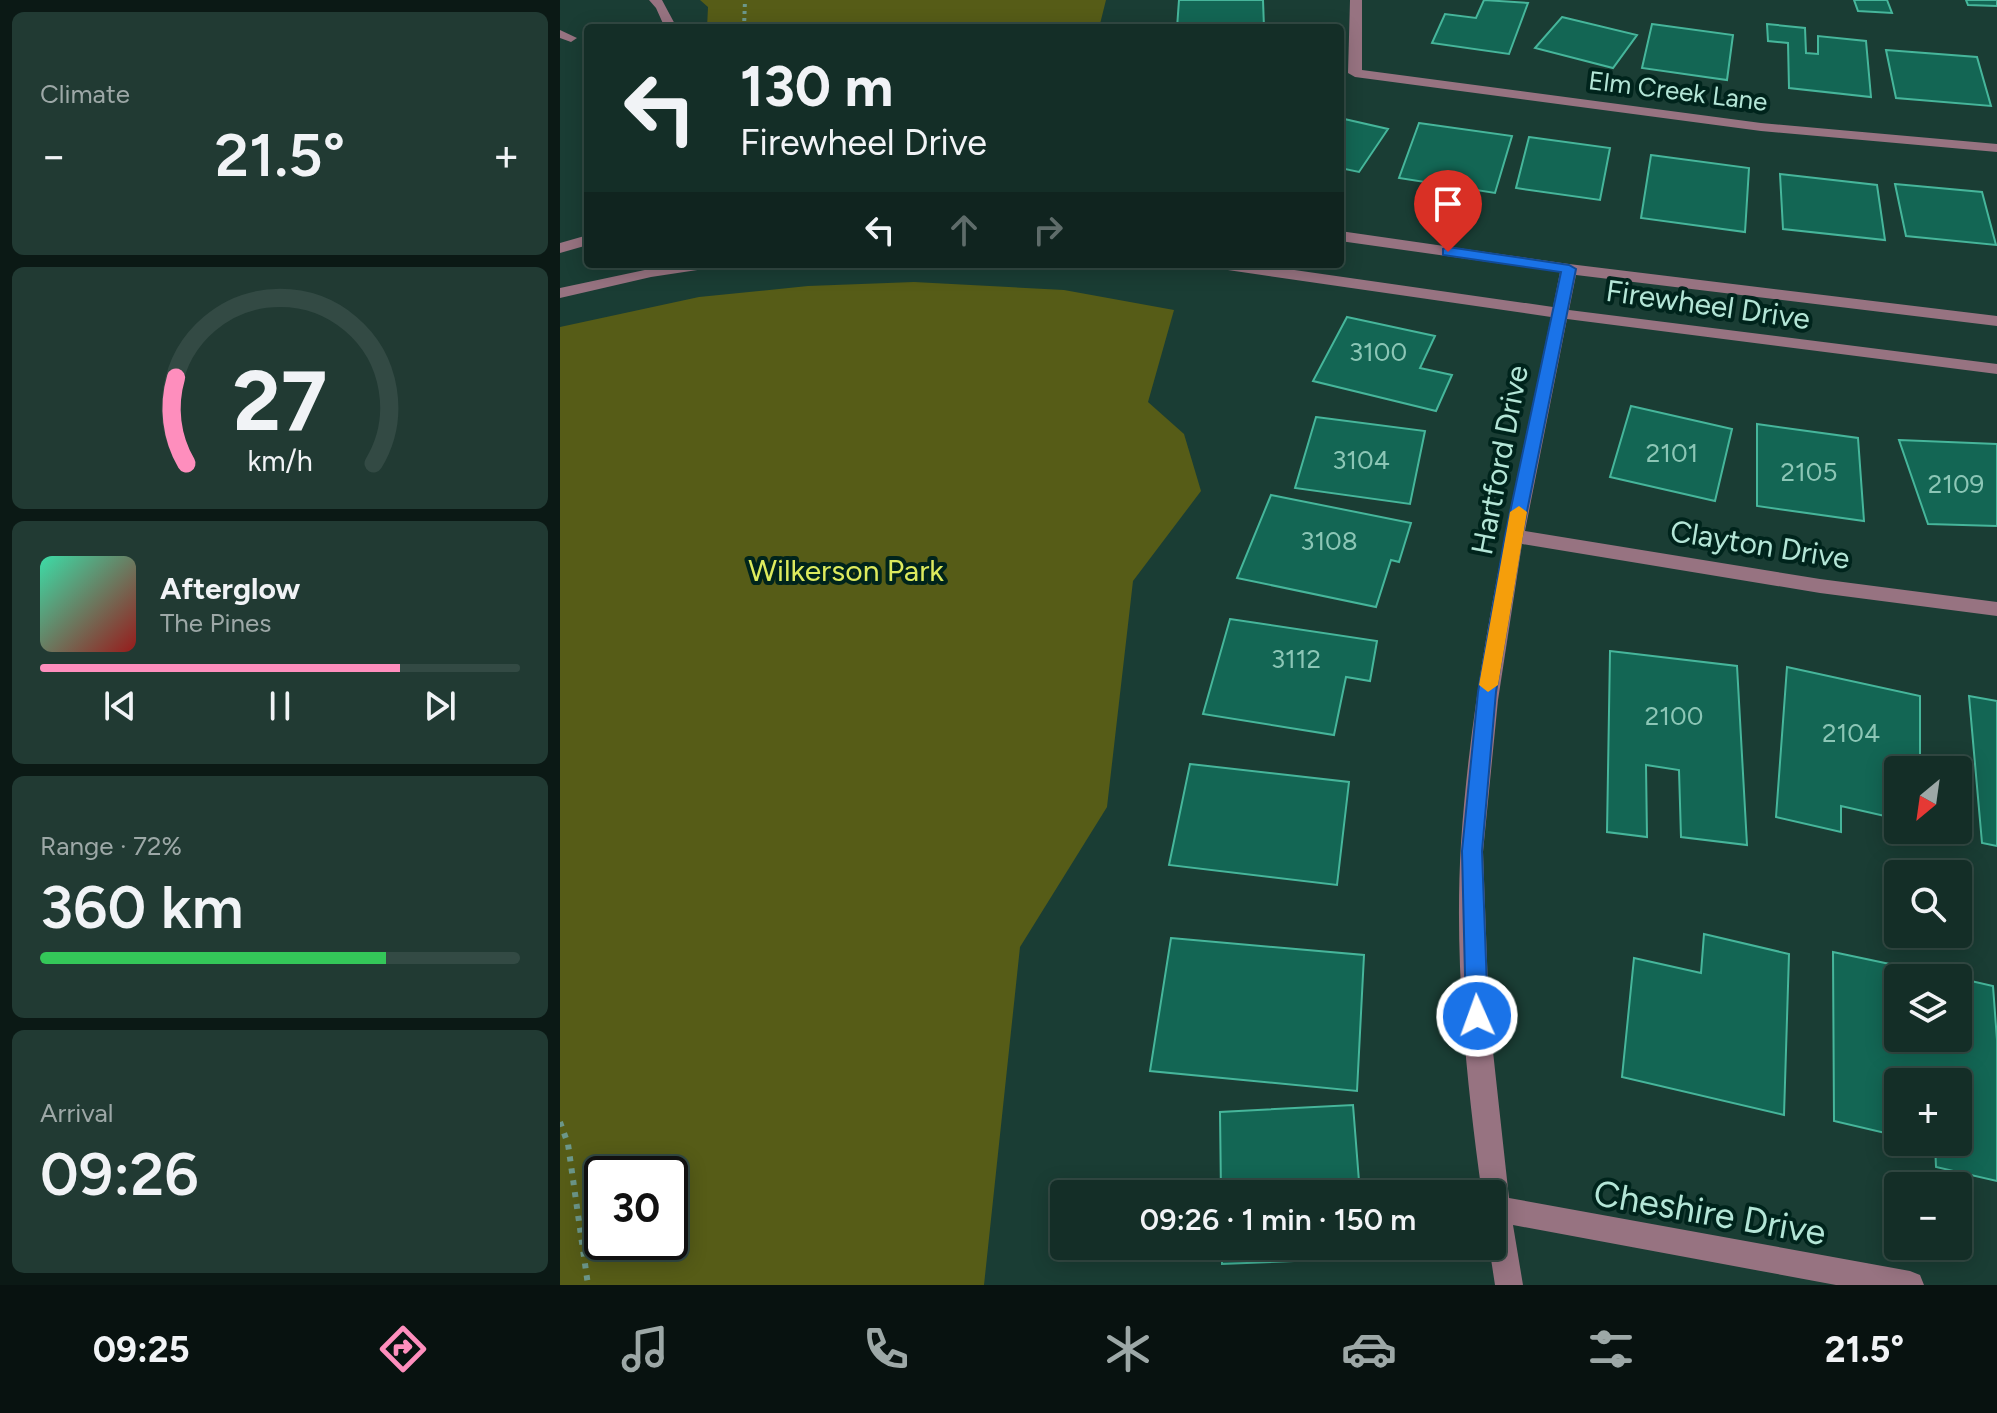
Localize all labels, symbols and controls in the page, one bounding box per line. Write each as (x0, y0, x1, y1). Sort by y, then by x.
text: 130 m (740, 53, 893, 120)
icon: left (608, 56, 712, 160)
street label: Elm Creek Lane (1587, 64, 1769, 118)
text: Climate (40, 78, 130, 110)
text: 21.5° (215, 119, 345, 191)
text: Firewheel Drive (740, 121, 987, 164)
text: − (40, 129, 67, 182)
text: + (493, 129, 520, 182)
pin (1414, 170, 1482, 252)
icon: arrive (1426, 182, 1470, 226)
icon: left (858, 208, 902, 252)
icon: ahead (942, 208, 986, 252)
icon: right (1026, 208, 1070, 252)
street label: Firewheel Drive (1604, 272, 1813, 337)
house number: 3100 (1349, 336, 1407, 368)
text: 27 (233, 350, 327, 450)
street label: Hartford Drive (1463, 362, 1536, 558)
house number: 2101 (1646, 437, 1698, 469)
text: km/h (247, 444, 313, 478)
house number: 3104 (1332, 444, 1390, 476)
house number: 2105 (1781, 456, 1837, 488)
house number: 2109 (1928, 468, 1984, 500)
street label: Clayton Drive (1668, 512, 1852, 577)
house number: 3108 (1300, 525, 1358, 557)
park label: Wilkerson Park (748, 552, 944, 589)
text: Afterglow (160, 570, 300, 607)
text: The Pines (160, 607, 271, 639)
house number: 3112 (1271, 643, 1321, 675)
icon: previous (98, 684, 142, 728)
icon: pause (258, 684, 302, 728)
icon: next (418, 684, 462, 728)
house number: 2100 (1645, 700, 1703, 732)
house number: 2104 (1822, 717, 1880, 749)
north arrow (1884, 756, 1972, 844)
map controls (1884, 756, 1972, 1260)
text: Range · 72% (40, 830, 182, 862)
button: search (1884, 860, 1972, 948)
text: 360 km (40, 871, 244, 943)
button: layers (1884, 964, 1972, 1052)
position arrow (1435, 974, 1519, 1058)
button: + (1884, 1068, 1972, 1156)
text: Arrival (40, 1097, 113, 1129)
text: 09:26 (40, 1138, 199, 1210)
speed limit sign: 30 (584, 1156, 688, 1260)
street label: Cheshire Drive (1591, 1171, 1829, 1254)
button: − (1884, 1172, 1972, 1260)
text: 09:26 · 1 min · 150 m (1140, 1201, 1416, 1238)
icon: directions (375, 1321, 431, 1377)
icon: music (617, 1321, 673, 1377)
icon: phone (858, 1321, 914, 1377)
icon: climate (1100, 1321, 1156, 1377)
icon: car (1341, 1321, 1397, 1377)
icon: filters (1583, 1321, 1639, 1377)
text: 09:25 (93, 1328, 190, 1371)
text: 21.5° (1825, 1328, 1904, 1371)

